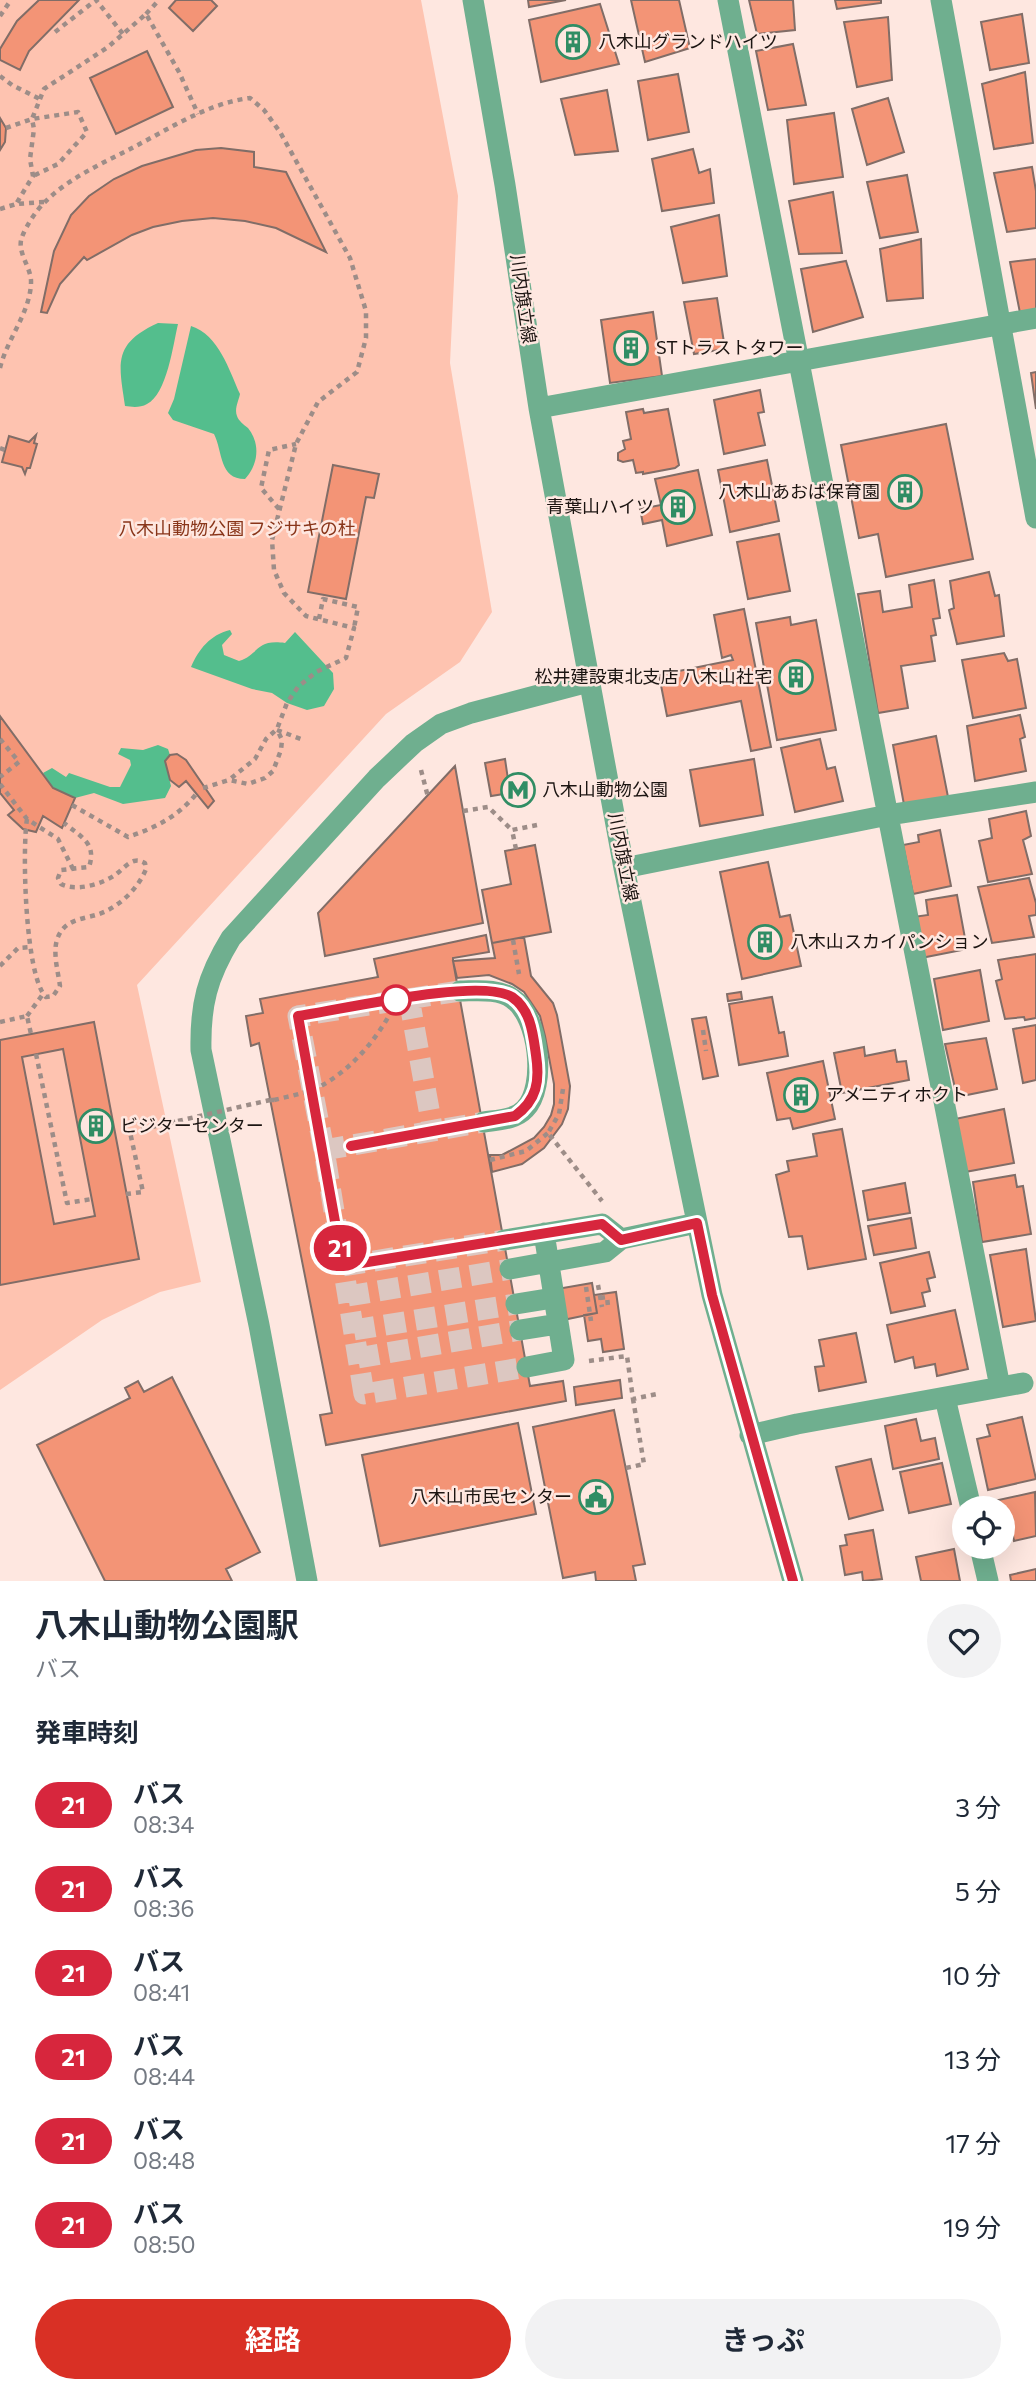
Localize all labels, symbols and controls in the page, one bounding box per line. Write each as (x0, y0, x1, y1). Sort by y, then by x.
building icon: 八木山グランドハイツ (554, 23, 592, 61)
place label: 八木山グランドハイツ (598, 30, 778, 52)
street label: 川内旗立線 (507, 253, 541, 345)
building icon: STトラストタワー (612, 329, 650, 367)
place label: STトラストタワー (656, 336, 804, 358)
building icon: 八木山あおば保育園 (886, 473, 924, 511)
place label: 八木山あおば保育園 (718, 480, 880, 502)
building icon: 青葉山ハイツ (659, 488, 697, 526)
place label: 青葉山ハイツ (546, 495, 654, 517)
park label: 八木山動物公園 フジサキの杜 (118, 517, 356, 539)
building icon: 松井建設東北支店 八木山社宅 (777, 658, 815, 696)
place label: 松井建設東北支店 八木山社宅 (535, 665, 772, 687)
metro station icon: 八木山動物公園 (499, 771, 537, 809)
place label: 八木山動物公園 (542, 778, 668, 800)
street label: 川内旗立線 (605, 811, 643, 903)
building icon: 八木山スカイパンション (746, 923, 784, 961)
place label: 八木山スカイパンション (790, 930, 989, 952)
unlabelled marker (381, 985, 411, 1015)
building icon: アメニティホクト (782, 1076, 820, 1114)
place label: アメニティホクト (826, 1083, 968, 1105)
building icon: ビジターセンター (77, 1107, 115, 1145)
place label: ビジターセンター (120, 1114, 264, 1136)
line badge: 21 (308, 1225, 372, 1271)
text: 21 (328, 1233, 352, 1262)
public building icon: 八木山市民センター (577, 1478, 615, 1516)
place label: 八木山市民センター (410, 1485, 572, 1507)
map controls (952, 1496, 1015, 1559)
button: locate (952, 1496, 1015, 1559)
text: 八木山動物公園駅 (35, 1603, 299, 1644)
button: heart (927, 1604, 1001, 1678)
text: バス (35, 1654, 81, 1682)
text: 発車時刻 (35, 1716, 139, 1747)
text: バス (133, 1777, 185, 1808)
text: 21 (61, 1790, 86, 1819)
text: 3 分 (955, 1791, 1001, 1822)
text: 08:34 (133, 1810, 194, 1838)
text: バス (133, 1861, 185, 1892)
text: 21 (61, 1874, 86, 1903)
text: 5 分 (955, 1875, 1001, 1906)
text: 08:36 (133, 1894, 194, 1922)
text: バス (133, 1945, 185, 1976)
text: 21 (61, 1958, 86, 1987)
text: 10 分 (942, 1959, 1001, 1990)
text: 08:41 (133, 1978, 190, 2006)
text: バス (133, 2029, 185, 2060)
text: 21 (61, 2042, 86, 2071)
text: 13 分 (944, 2043, 1001, 2074)
text: 08:44 (133, 2062, 195, 2090)
text: バス (133, 2113, 185, 2144)
text: 21 (61, 2126, 86, 2155)
text: 17 分 (945, 2127, 1001, 2158)
text: 08:48 (133, 2146, 195, 2174)
text: バス (133, 2197, 185, 2228)
text: 21 (61, 2210, 86, 2239)
text: 19 分 (943, 2211, 1001, 2242)
text: 08:50 (133, 2230, 196, 2258)
button: 経路 (35, 2299, 511, 2379)
button: きっぷ (525, 2299, 1001, 2379)

